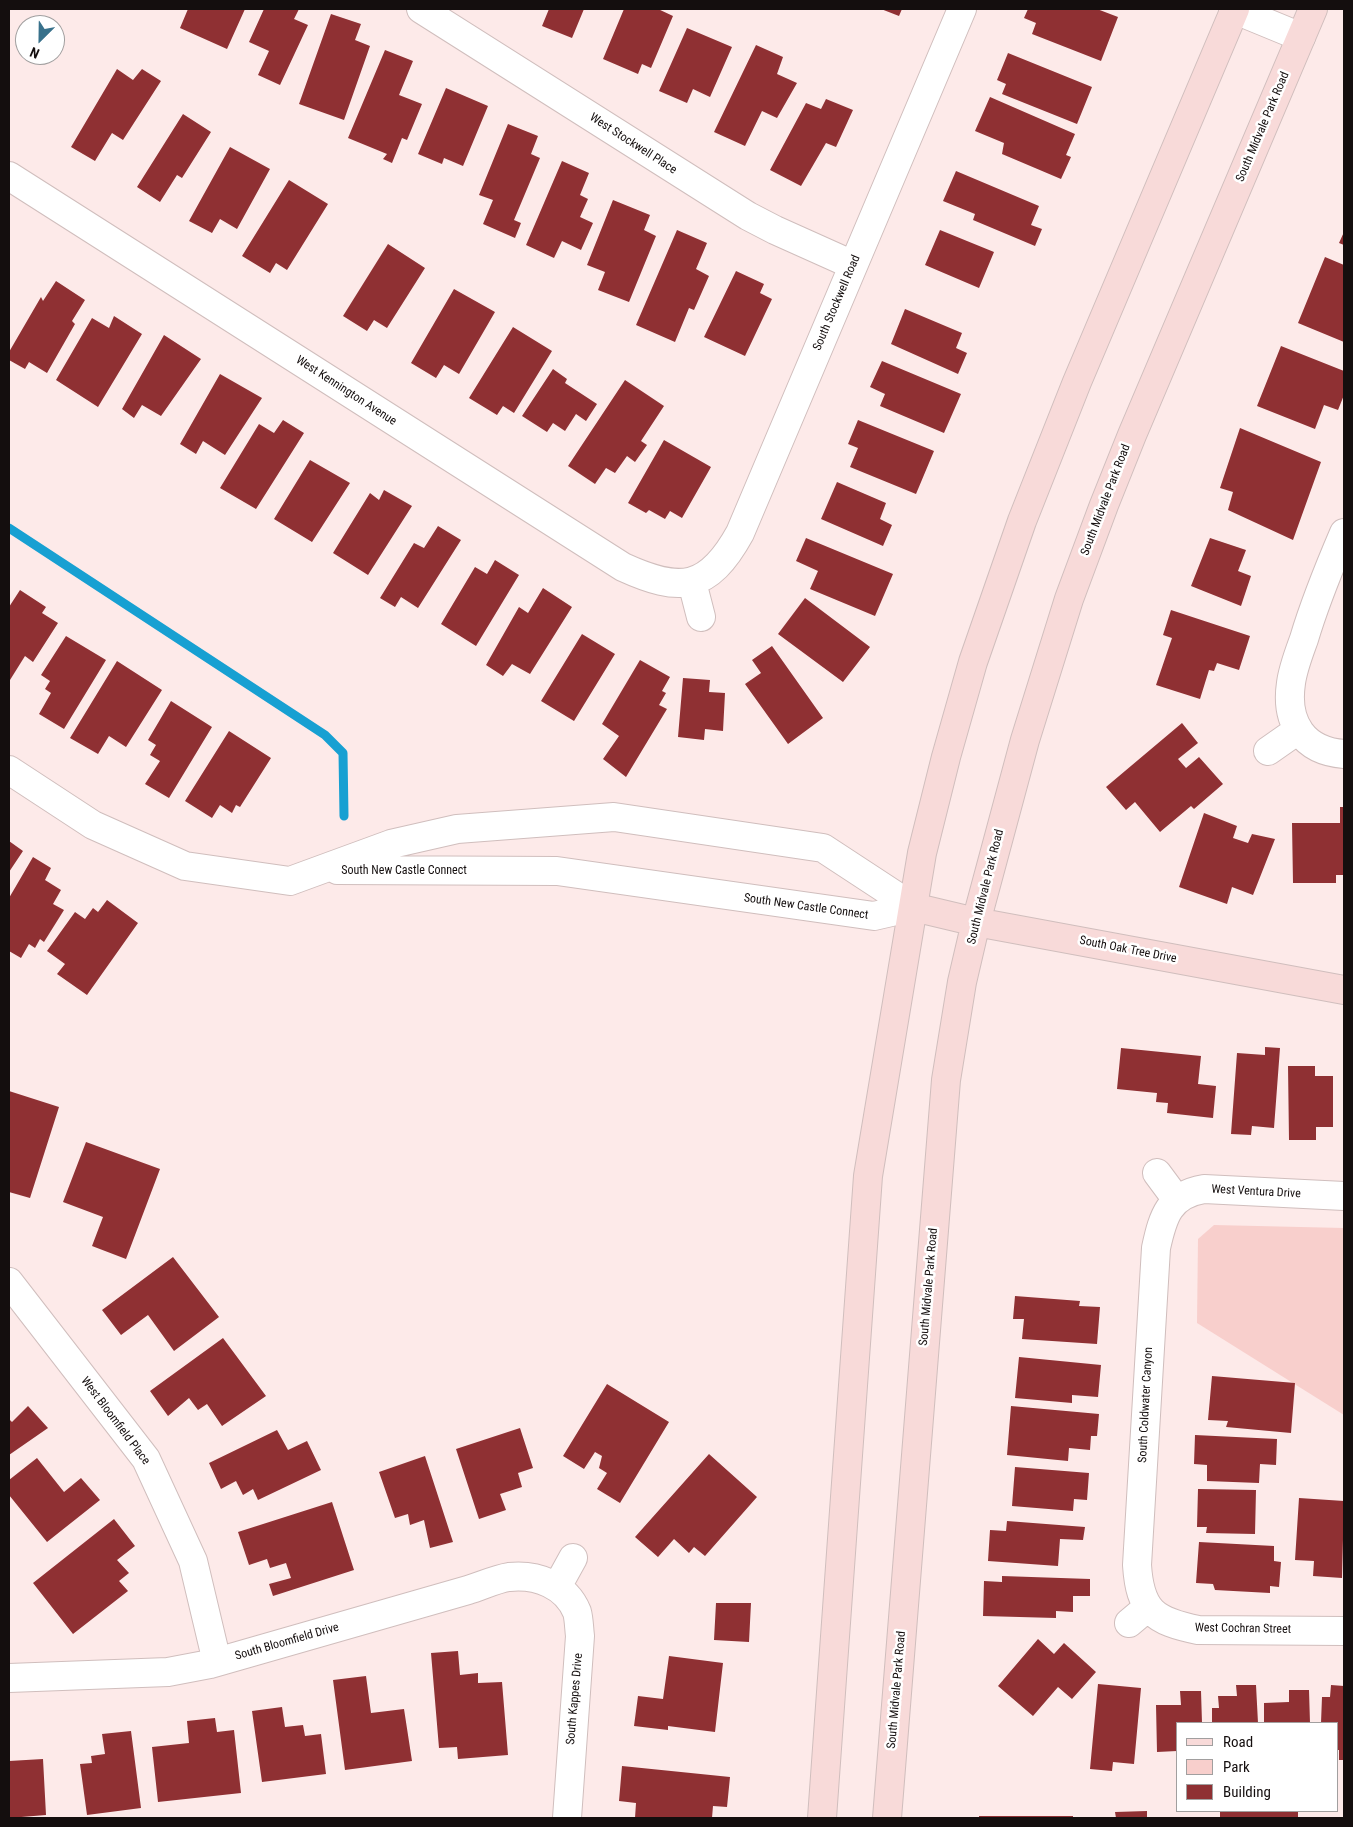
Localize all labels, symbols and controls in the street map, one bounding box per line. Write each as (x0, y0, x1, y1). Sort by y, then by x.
north arrow (15, 15, 65, 65)
text: N (27, 44, 42, 62)
street label: South Midvale Park Road (1233, 70, 1293, 184)
street label: West Stockwell Place (587, 110, 679, 178)
street label: South Stockwell Road (810, 253, 864, 353)
street label: West Kennington Avenue (293, 353, 399, 429)
street label: South Midvale Park Road (1078, 442, 1134, 558)
street label: South Midvale Park Road (965, 828, 1007, 946)
street label: South New Castle Connect (341, 864, 467, 878)
street label: South New Castle Connect (743, 891, 869, 923)
street label: South Oak Tree Drive (1078, 934, 1178, 966)
street label: West Ventura Drive (1211, 1182, 1301, 1202)
street label: South Midvale Park Road (917, 1228, 941, 1346)
street label: South Coldwater Canyon (1136, 1347, 1156, 1463)
street label: West Bloomfield Place (77, 1374, 153, 1468)
street label: South Bloomfield Drive (233, 1620, 341, 1664)
street label: West Cochran Street (1195, 1621, 1291, 1637)
street label: South Midvale Park Road (885, 1631, 909, 1749)
street label: South Kappes Drive (564, 1653, 586, 1745)
legend (1176, 1722, 1338, 1812)
text: Road (1223, 1733, 1253, 1751)
text: Park (1223, 1758, 1250, 1776)
text: Building (1223, 1783, 1271, 1801)

